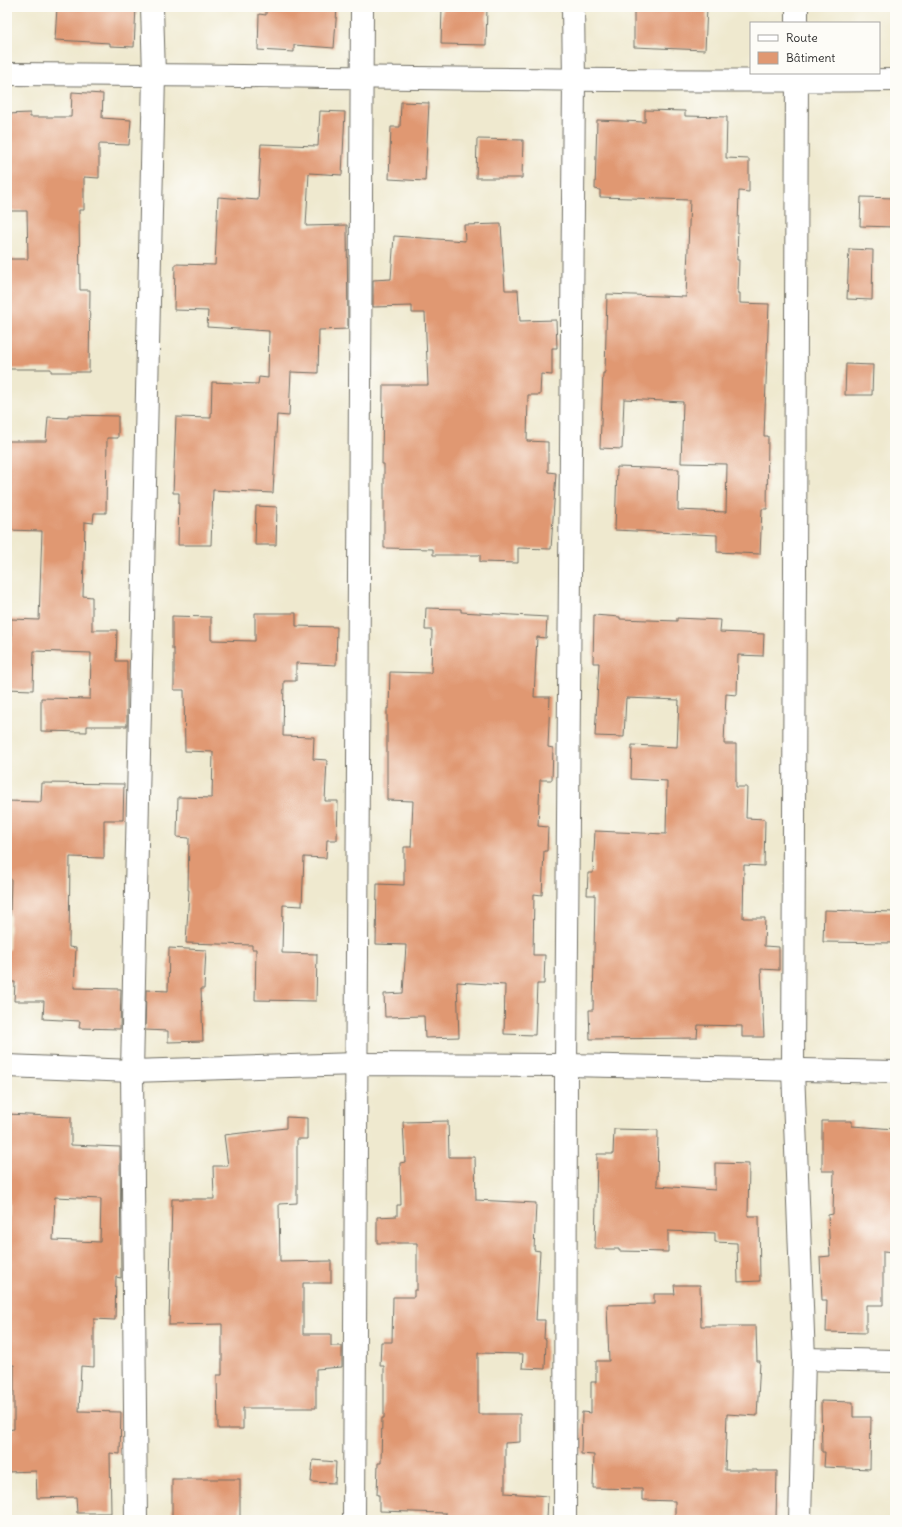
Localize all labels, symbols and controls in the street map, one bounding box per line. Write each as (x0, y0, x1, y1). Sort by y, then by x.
legend (750, 22, 880, 74)
text: Route (786, 30, 818, 45)
text: Bâtiment (786, 50, 835, 65)

